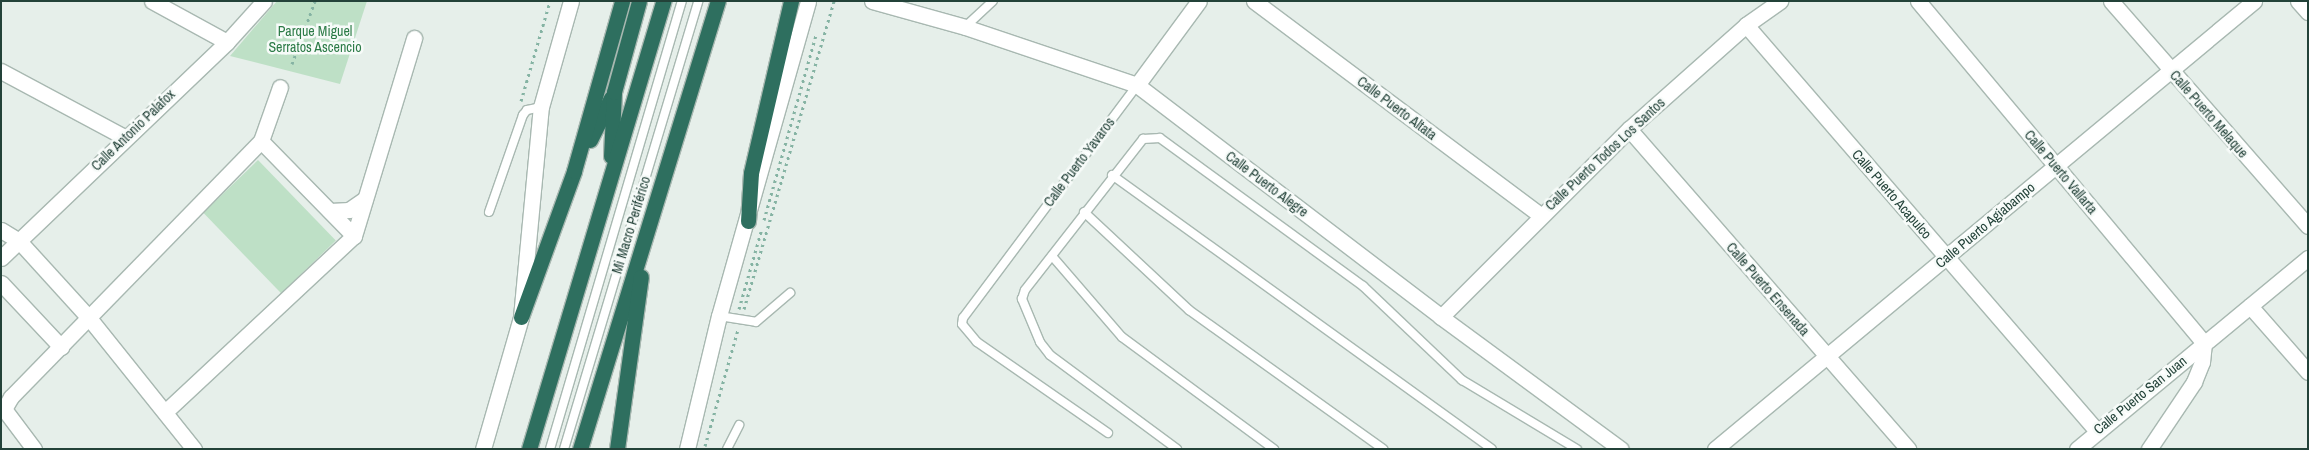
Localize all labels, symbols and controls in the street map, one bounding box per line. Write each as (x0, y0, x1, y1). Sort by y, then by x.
park label: Parque Miguel Serratos Ascencio (268, 23, 362, 56)
street label: Calle Puerto Melaque (2166, 67, 2252, 161)
street label: Calle Puerto Altata (1354, 72, 1440, 144)
street label: Calle Antonio Palafox (87, 86, 179, 174)
street label: Calle Puerto Todos Los Santos (1542, 94, 1668, 214)
street label: Calle Puerto Yavaros (1040, 114, 1118, 210)
street label: Calle Puerto Vallarta (2021, 127, 2101, 217)
street label: Calle Puerto Acapulco (1848, 146, 1936, 242)
street label: Calle Puerto Alegre (1222, 147, 1312, 221)
street label: Mi Macro Periférico (608, 174, 654, 276)
street label: Calle Puerto Agiabampo (1932, 178, 2038, 272)
street label: Calle Puerto Ensenada (1723, 239, 1813, 339)
street label: Calle Puerto San Juan (2090, 352, 2190, 438)

